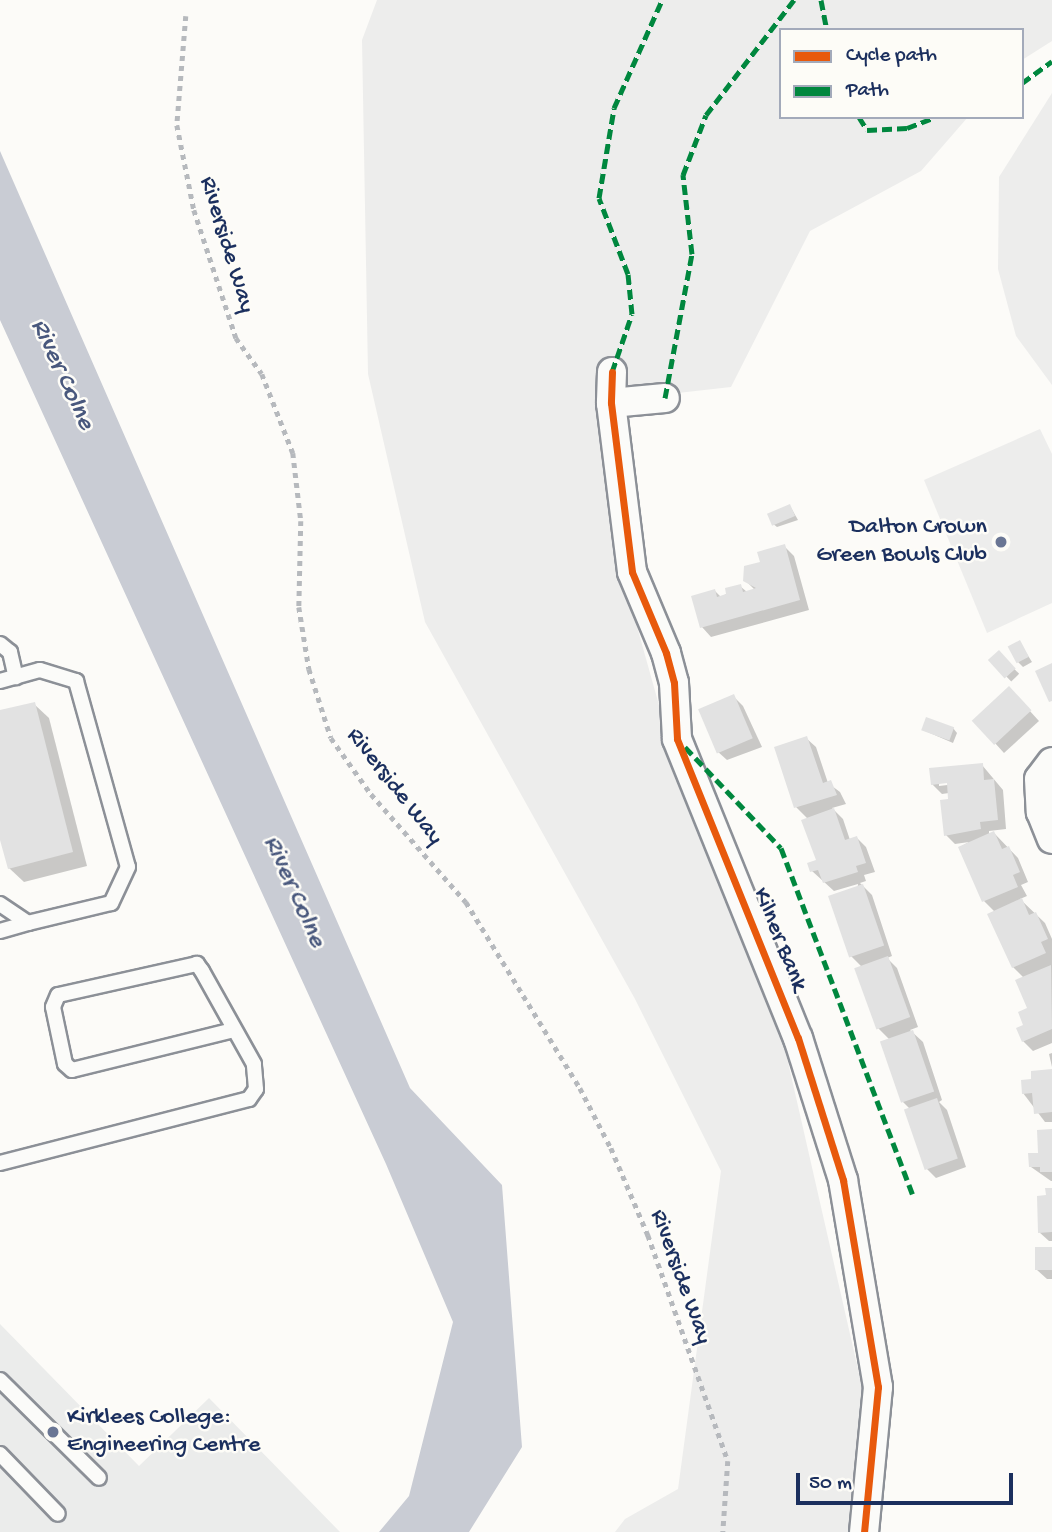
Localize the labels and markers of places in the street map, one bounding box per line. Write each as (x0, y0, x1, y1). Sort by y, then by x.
place label: Dalton Crown Green Bowls Club (816, 514, 987, 570)
marker: Dalton Crown Green Bowls Club (993, 534, 1009, 550)
place label: Kirklees College: Engineering Centre (67, 1404, 260, 1460)
marker: Kirklees College: Engineering Centre (45, 1424, 61, 1440)

